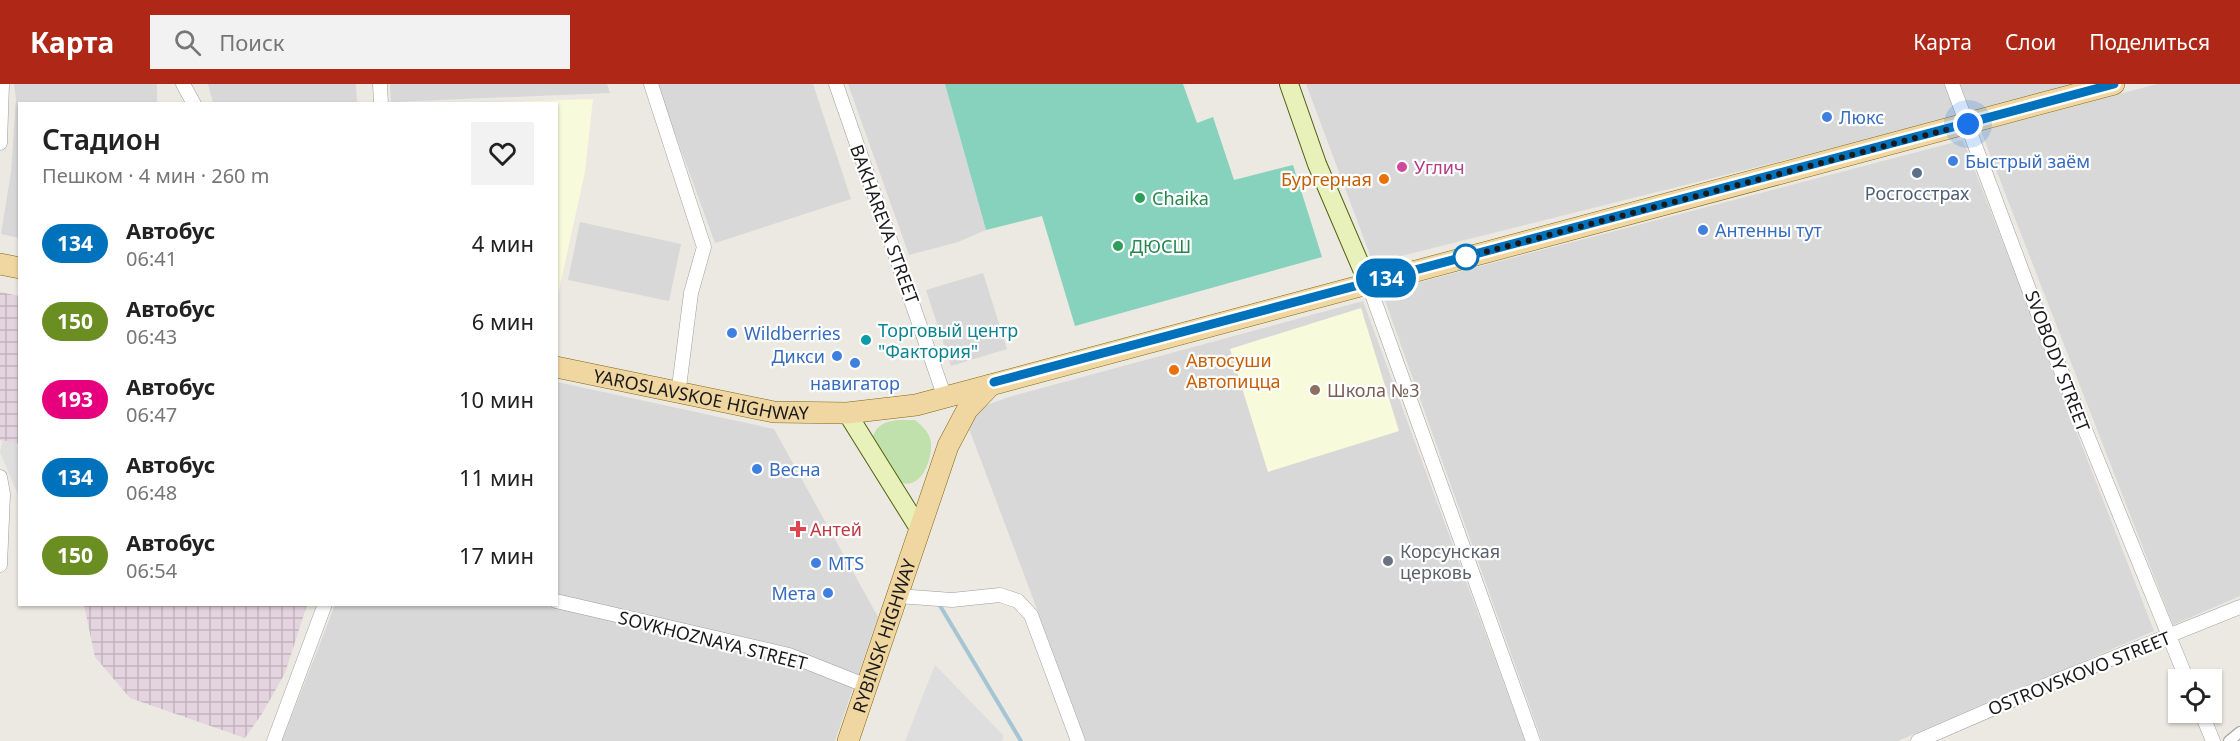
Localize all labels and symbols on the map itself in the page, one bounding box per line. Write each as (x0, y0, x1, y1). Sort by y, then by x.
place label: Люкс (1839, 105, 1884, 129)
your location (1953, 109, 1983, 139)
marker: Люкс (1820, 110, 1834, 124)
street label: BAKHAREVA STREET (845, 141, 925, 307)
place label: Быстрый заём (1965, 149, 2090, 173)
marker: Быстрый заём (1946, 154, 1960, 168)
place label: Углич (1414, 155, 1465, 179)
marker: Углич (1395, 160, 1409, 174)
marker: Росгосстрах (1910, 166, 1924, 180)
place label: Бургерная (1281, 167, 1372, 191)
marker: Бургерная (1377, 172, 1391, 186)
place label: Росгосстрах (1865, 181, 1970, 205)
place label: Chaika (1152, 186, 1209, 210)
marker: Chaika (1133, 191, 1147, 205)
place label: Антенны тут (1715, 218, 1823, 242)
marker: Антенны тут (1696, 223, 1710, 237)
place label: ДЮСШ (1130, 234, 1191, 258)
marker: ДЮСШ (1111, 239, 1125, 253)
unlabelled marker (1453, 244, 1479, 270)
line badge: 134 (1352, 258, 1420, 298)
street label: SVOBODY STREET (2020, 287, 2096, 435)
place label: Торговый центр "Фактория" (878, 318, 1018, 363)
place label: Wildberries (744, 321, 841, 345)
marker: Wildberries (725, 326, 739, 340)
marker: Торговый центр "Фактория" (859, 333, 873, 347)
place label: Дикси (771, 344, 825, 368)
place label: Автосуши Автопицца (1186, 348, 1280, 393)
marker: Дикси (830, 349, 844, 363)
marker: навигатор (848, 356, 862, 370)
street label: YAROSLAVSKOE HIGHWAY (591, 363, 810, 424)
marker: Автосуши Автопицца (1167, 363, 1181, 377)
place label: навигатор (810, 371, 900, 395)
place label: Школа №3 (1327, 378, 1419, 402)
marker: Школа №3 (1308, 383, 1322, 397)
place label: Весна (769, 457, 821, 481)
marker: Весна (750, 462, 764, 476)
place label: Антей (810, 517, 862, 541)
marker: Антей (791, 522, 805, 536)
place label: Корсунская церковь (1400, 539, 1500, 584)
place label: MTS (828, 551, 864, 575)
marker: Корсунская церковь (1381, 554, 1395, 568)
street label: RYBINSK HIGHWAY (846, 555, 921, 716)
marker: MTS (809, 556, 823, 570)
place label: Мета (772, 581, 816, 605)
marker: Мета (821, 586, 835, 600)
street label: SOVKHOZNAYA STREET (616, 605, 810, 675)
street label: OSTROVSKOVO STREET (1984, 625, 2174, 721)

